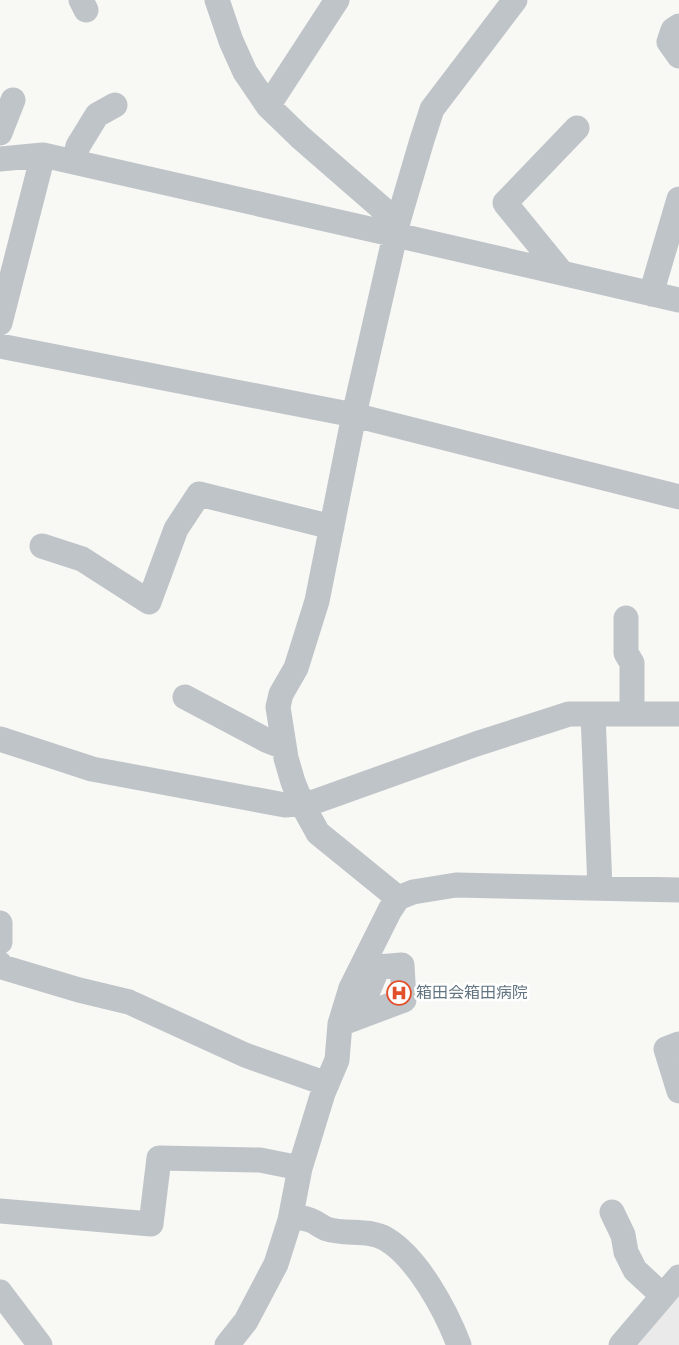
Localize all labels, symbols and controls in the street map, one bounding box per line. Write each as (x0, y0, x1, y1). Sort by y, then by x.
hospital icon: 箱田会箱田病院 (386, 980, 412, 1006)
place label: 箱田会箱田病院 (416, 983, 528, 1003)

